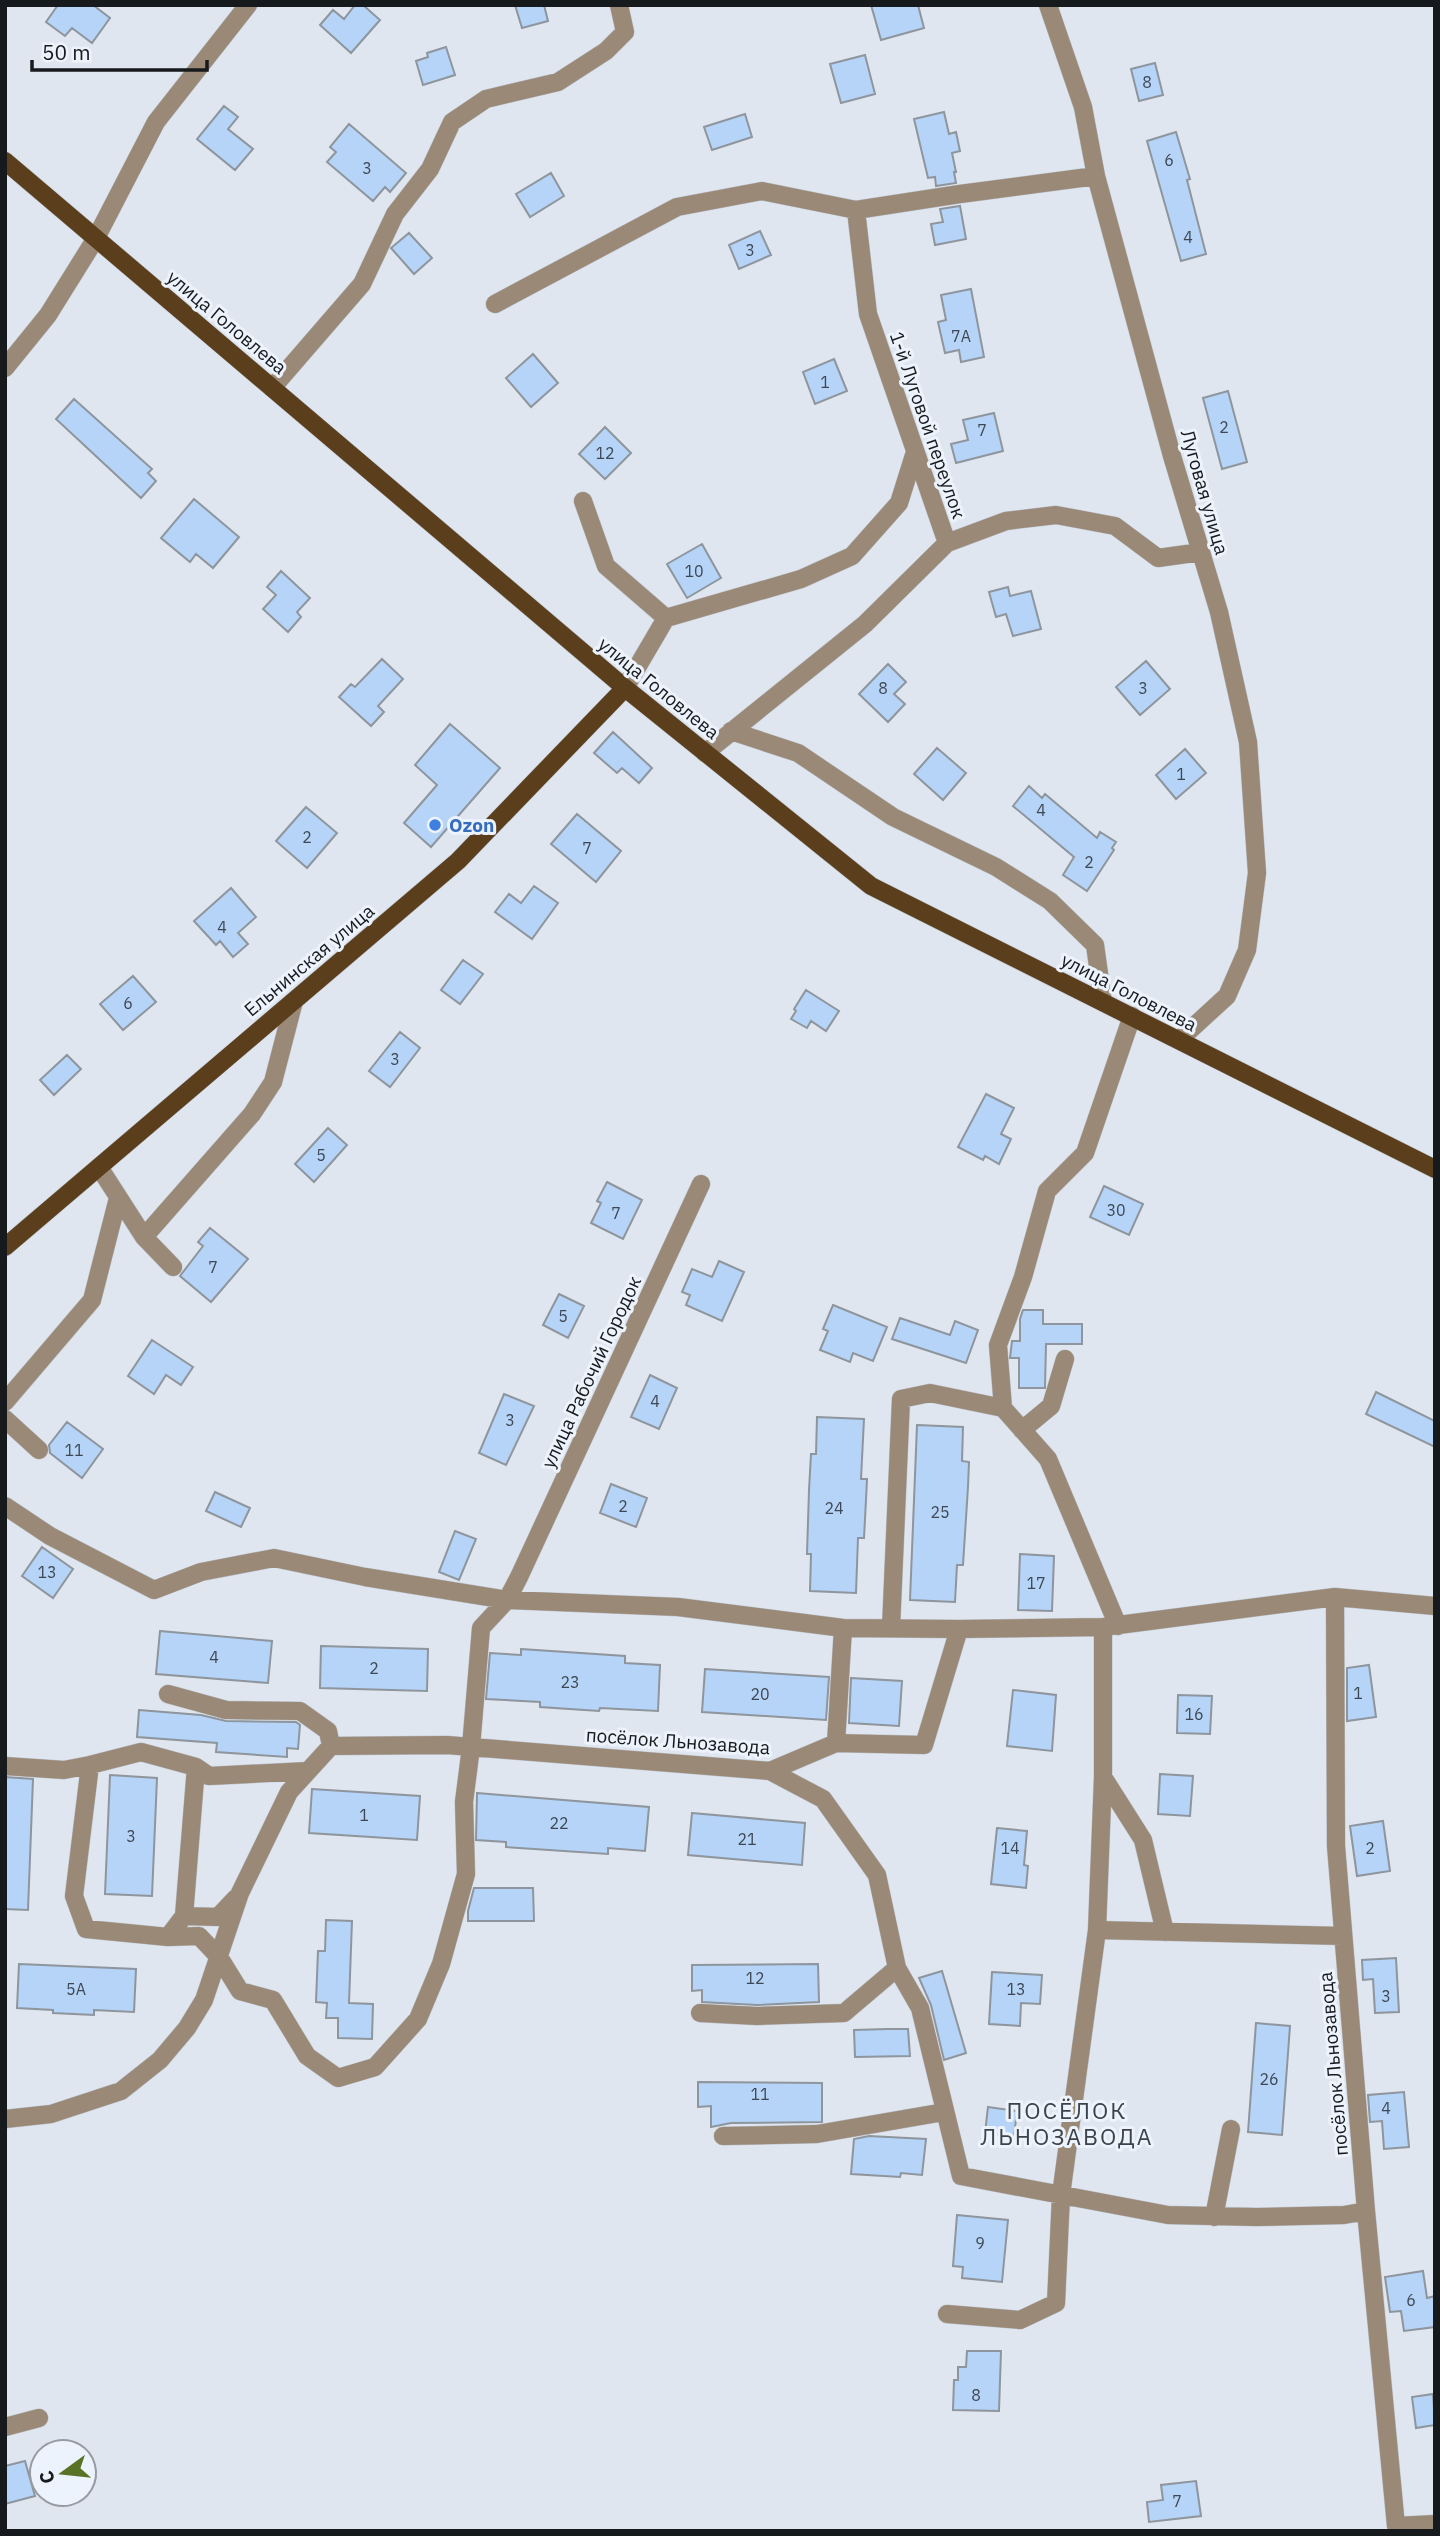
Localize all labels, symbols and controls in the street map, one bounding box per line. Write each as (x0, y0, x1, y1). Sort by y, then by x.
scale bar (32, 28, 206, 72)
text: 50 m (42, 38, 91, 66)
house number: 8 (1142, 72, 1152, 92)
house number: 6 (1164, 150, 1174, 170)
house number: 3 (362, 158, 372, 178)
house number: 4 (1183, 227, 1193, 247)
house number: 3 (745, 240, 755, 260)
street label: улица Головлева (162, 265, 292, 379)
house number: 7А (951, 326, 971, 346)
street label: 1-й Луговой переулок (885, 328, 971, 522)
house number: 1 (820, 372, 830, 392)
house number: 2 (1219, 417, 1229, 437)
house number: 7 (977, 420, 987, 440)
street label: Луговая улица (1176, 427, 1234, 557)
house number: 12 (595, 443, 615, 463)
house number: 10 (684, 561, 704, 581)
street label: улица Головлева (594, 632, 724, 744)
house number: 8 (878, 678, 888, 698)
house number: 3 (1138, 678, 1148, 698)
house number: 1 (1176, 764, 1186, 784)
house number: 4 (1036, 800, 1046, 820)
place label: Ozon (449, 813, 494, 837)
marker: Ozon (427, 817, 443, 833)
house number: 2 (302, 827, 312, 847)
house number: 7 (582, 838, 592, 858)
house number: 2 (1084, 852, 1094, 872)
street label: Ельнинская улица (239, 899, 379, 1021)
house number: 4 (217, 917, 227, 937)
street label: улица Головлева (1057, 947, 1201, 1037)
house number: 6 (123, 993, 133, 1013)
house number: 3 (390, 1049, 400, 1069)
house number: 5 (316, 1145, 326, 1165)
house number: 30 (1106, 1200, 1126, 1220)
house number: 7 (611, 1203, 621, 1223)
house number: 7 (208, 1257, 218, 1277)
street label: улица Рабочий Городок (536, 1272, 646, 1472)
house number: 5 (558, 1306, 568, 1326)
house number: 4 (650, 1391, 660, 1411)
house number: 3 (505, 1410, 515, 1430)
house number: 11 (64, 1440, 84, 1460)
house number: 2 (618, 1496, 628, 1516)
house number: 24 (824, 1498, 844, 1518)
house number: 25 (930, 1502, 950, 1522)
house number: 13 (37, 1562, 57, 1582)
house number: 17 (1026, 1573, 1046, 1593)
house number: 4 (209, 1647, 219, 1667)
house number: 2 (369, 1658, 379, 1678)
house number: 23 (560, 1672, 580, 1692)
house number: 1 (1353, 1683, 1363, 1703)
house number: 20 (750, 1684, 770, 1704)
house number: 16 (1184, 1704, 1204, 1724)
street label: посёлок Льнозавода (585, 1723, 771, 1759)
house number: 1 (359, 1805, 369, 1825)
house number: 22 (549, 1813, 569, 1833)
house number: 3 (126, 1826, 136, 1846)
house number: 21 (737, 1829, 757, 1849)
house number: 14 (1000, 1838, 1020, 1858)
house number: 2 (1365, 1838, 1375, 1858)
house number: 12 (745, 1968, 765, 1988)
street label: посёлок Льнозавода (1313, 1971, 1353, 2157)
house number: 5А (66, 1979, 86, 1999)
house number: 13 (1006, 1979, 1026, 1999)
house number: 3 (1381, 1986, 1391, 2006)
house number: 26 (1259, 2069, 1279, 2089)
house number: 11 (750, 2084, 770, 2104)
district label: ПОСЁЛОК ЛЬНОЗАВОДА (981, 2095, 1153, 2151)
house number: 4 (1381, 2098, 1391, 2118)
house number: 9 (975, 2233, 985, 2253)
house number: 6 (1406, 2290, 1416, 2310)
house number: 8 (971, 2385, 981, 2405)
north arrow (28, 2438, 98, 2508)
text: С (33, 2468, 60, 2486)
house number: 7 (1172, 2491, 1182, 2511)

